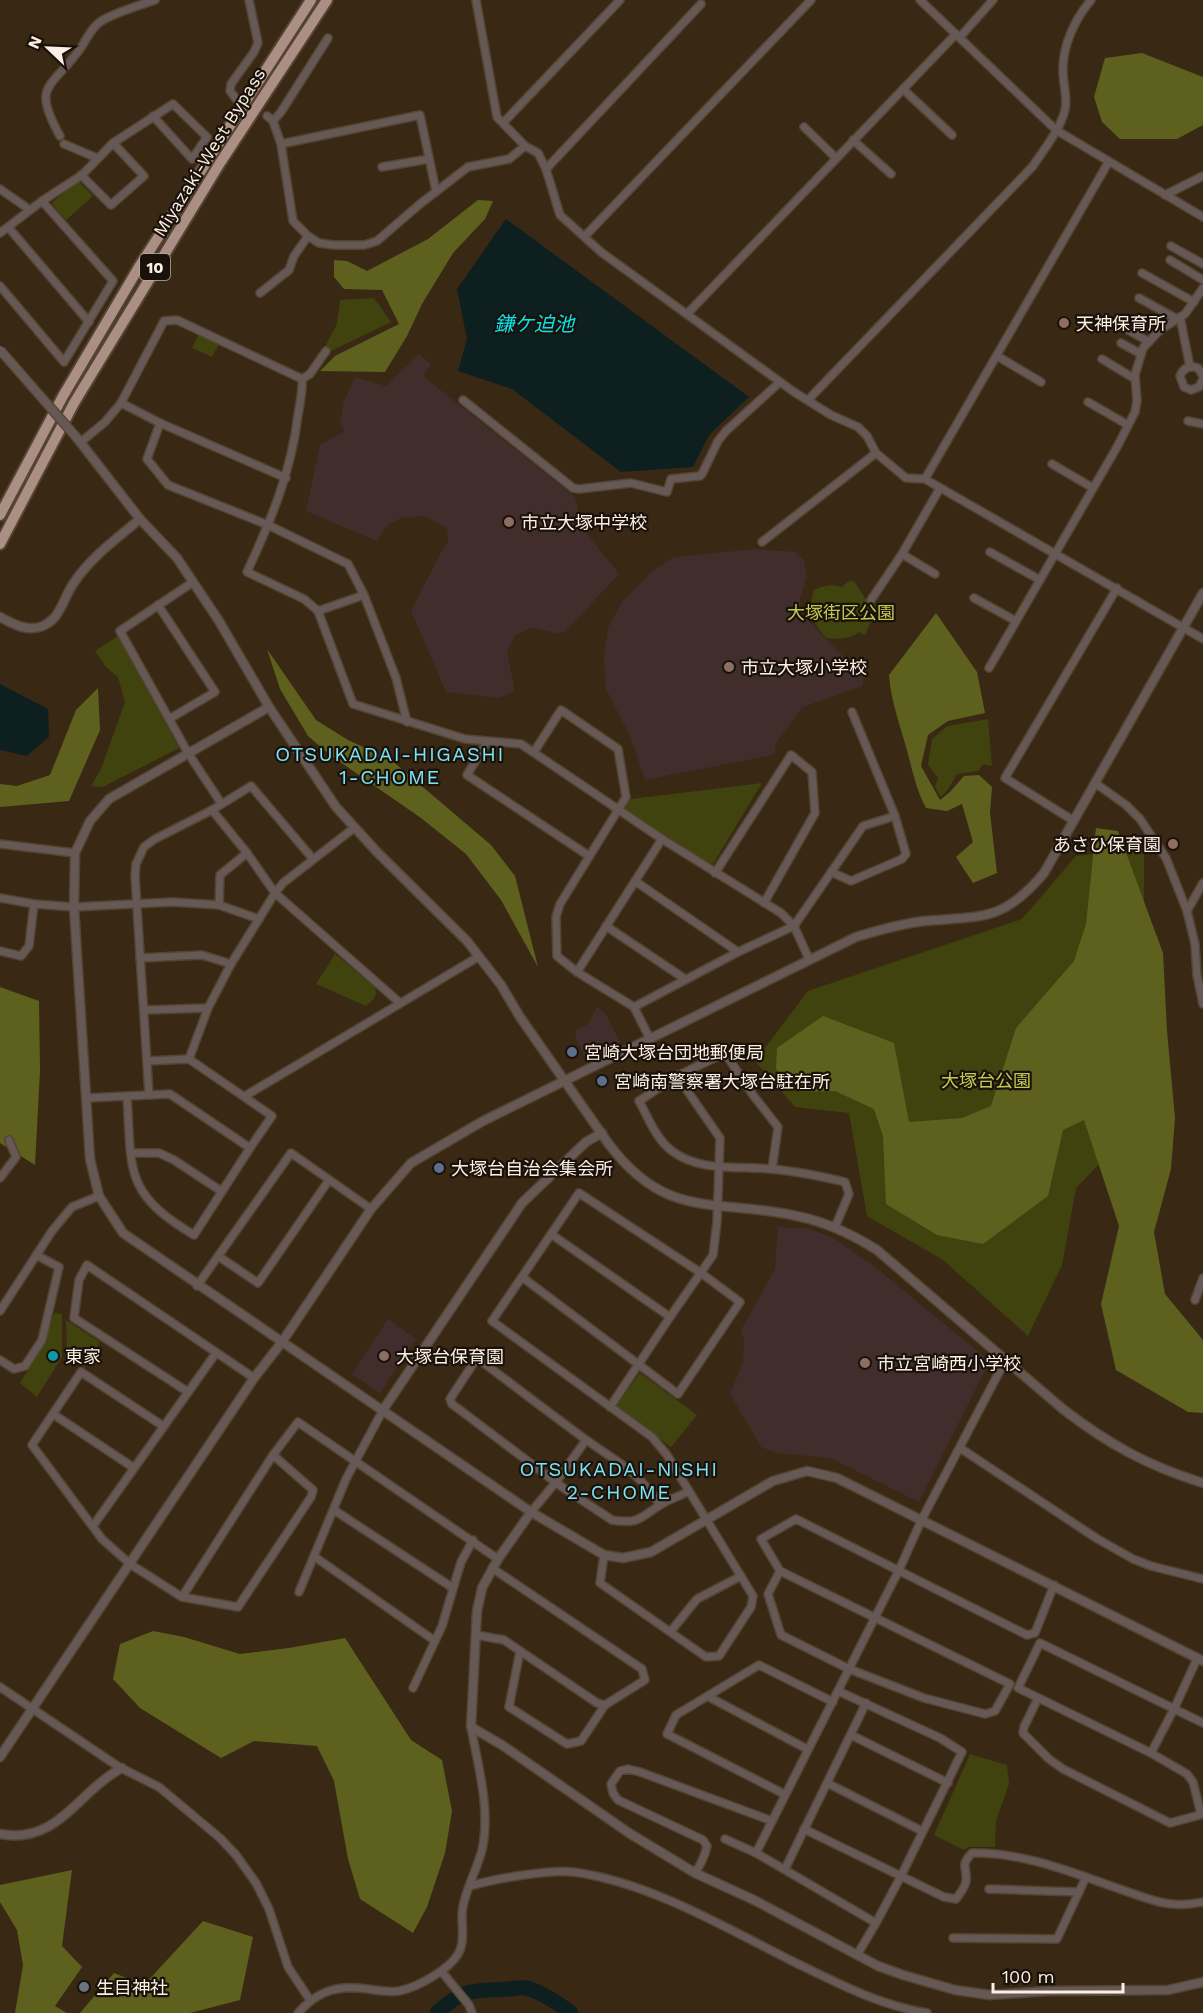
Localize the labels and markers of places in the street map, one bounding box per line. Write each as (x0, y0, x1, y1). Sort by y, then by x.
place label: 天神保育所 (1076, 313, 1166, 334)
marker: 天神保育所 (1057, 316, 1071, 330)
place label: 市立大塚中学校 (521, 512, 647, 533)
marker: 市立大塚中学校 (502, 515, 516, 529)
place label: 市立大塚小学校 (741, 657, 867, 678)
marker: 市立大塚小学校 (722, 660, 736, 674)
place label: あさひ保育園 (1053, 834, 1161, 855)
marker: あさひ保育園 (1166, 837, 1180, 851)
place label: 宮崎大塚台団地郵便局 (584, 1042, 764, 1063)
marker: 宮崎大塚台団地郵便局 (565, 1045, 579, 1059)
place label: 宮崎南警察署大塚台駐在所 (614, 1071, 830, 1092)
marker: 宮崎南警察署大塚台駐在所 (595, 1074, 609, 1088)
place label: 大塚台自治会集会所 (451, 1158, 613, 1179)
marker: 大塚台自治会集会所 (432, 1161, 446, 1175)
place label: 東家 (65, 1346, 101, 1367)
place label: 大塚台保育園 (396, 1346, 504, 1367)
marker: 東家 (46, 1349, 60, 1363)
marker: 大塚台保育園 (377, 1349, 391, 1363)
place label: 市立宮崎西小学校 (877, 1353, 1021, 1374)
marker: 市立宮崎西小学校 (858, 1356, 872, 1370)
place label: 生目神社 (96, 1977, 168, 1998)
marker: 生目神社 (77, 1980, 91, 1994)

